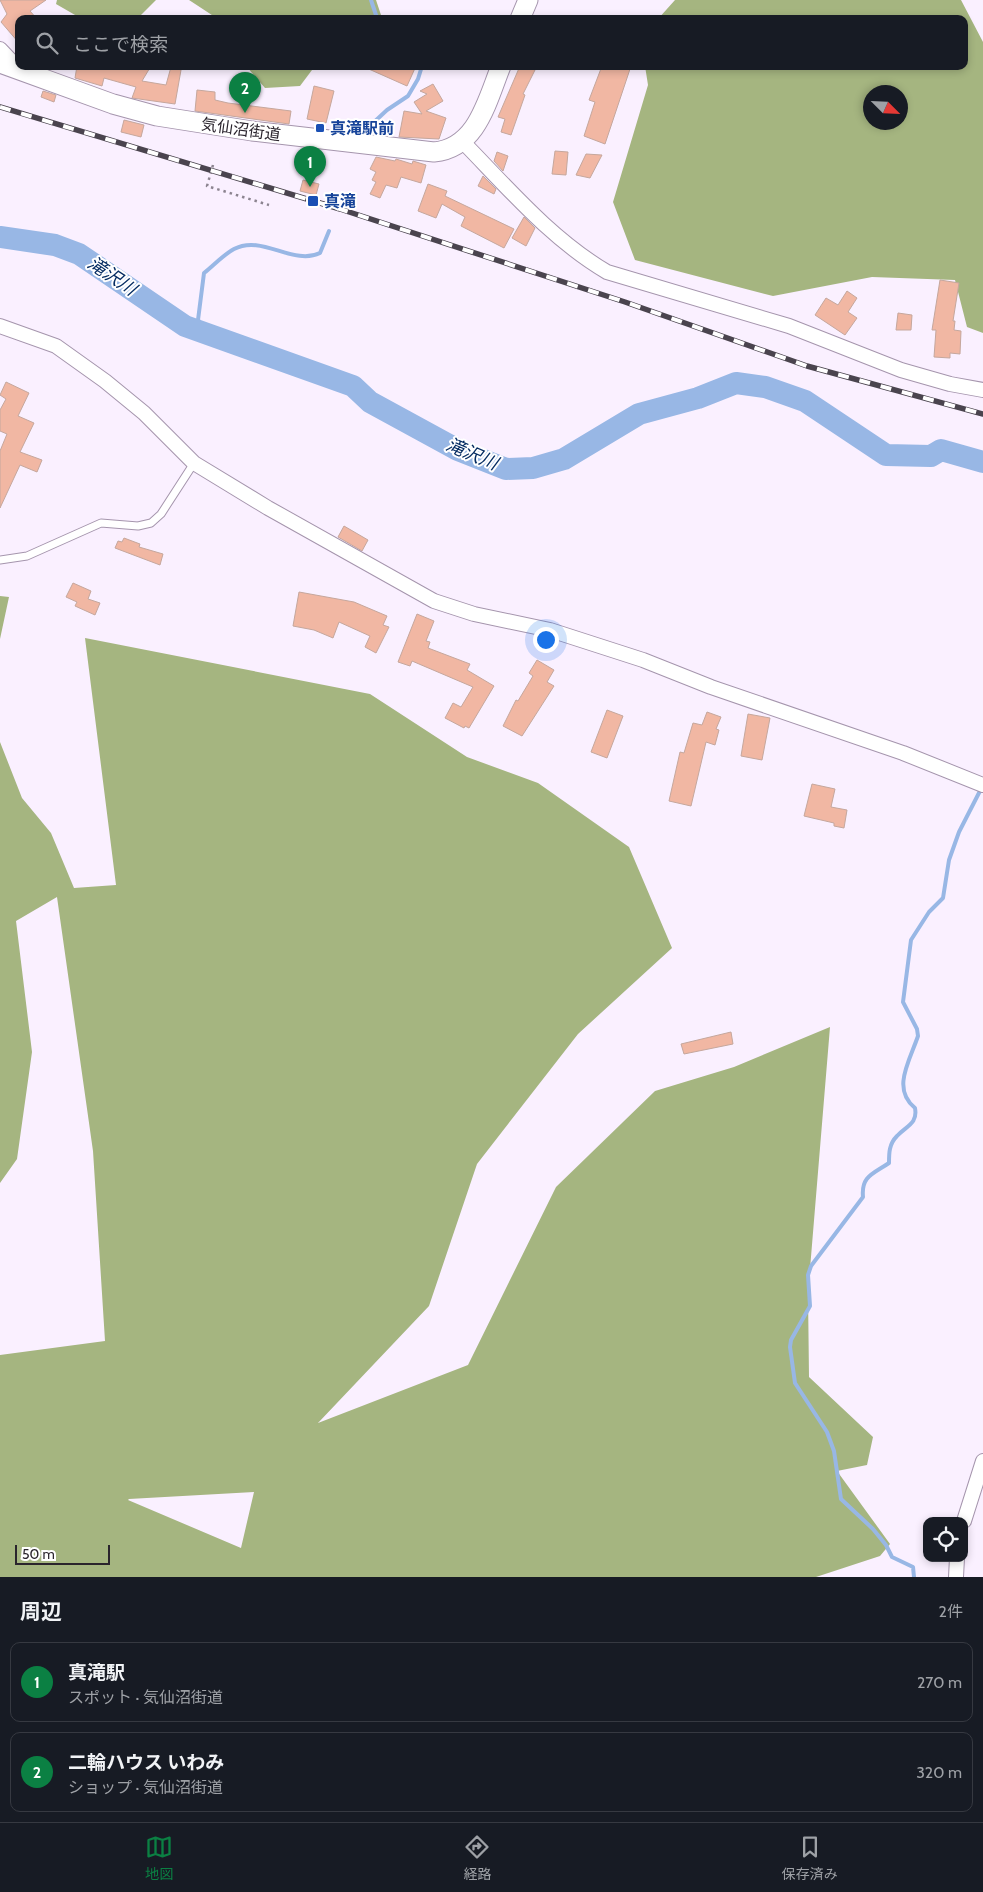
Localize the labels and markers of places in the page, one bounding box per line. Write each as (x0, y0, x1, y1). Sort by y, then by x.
pin: 2 (229, 72, 261, 113)
place label: 真滝駅前 (330, 119, 394, 138)
marker: 真滝駅前 (314, 122, 326, 134)
pin: 1 (294, 146, 326, 187)
place label: 真滝 (324, 192, 356, 211)
marker: 真滝 (306, 194, 320, 208)

